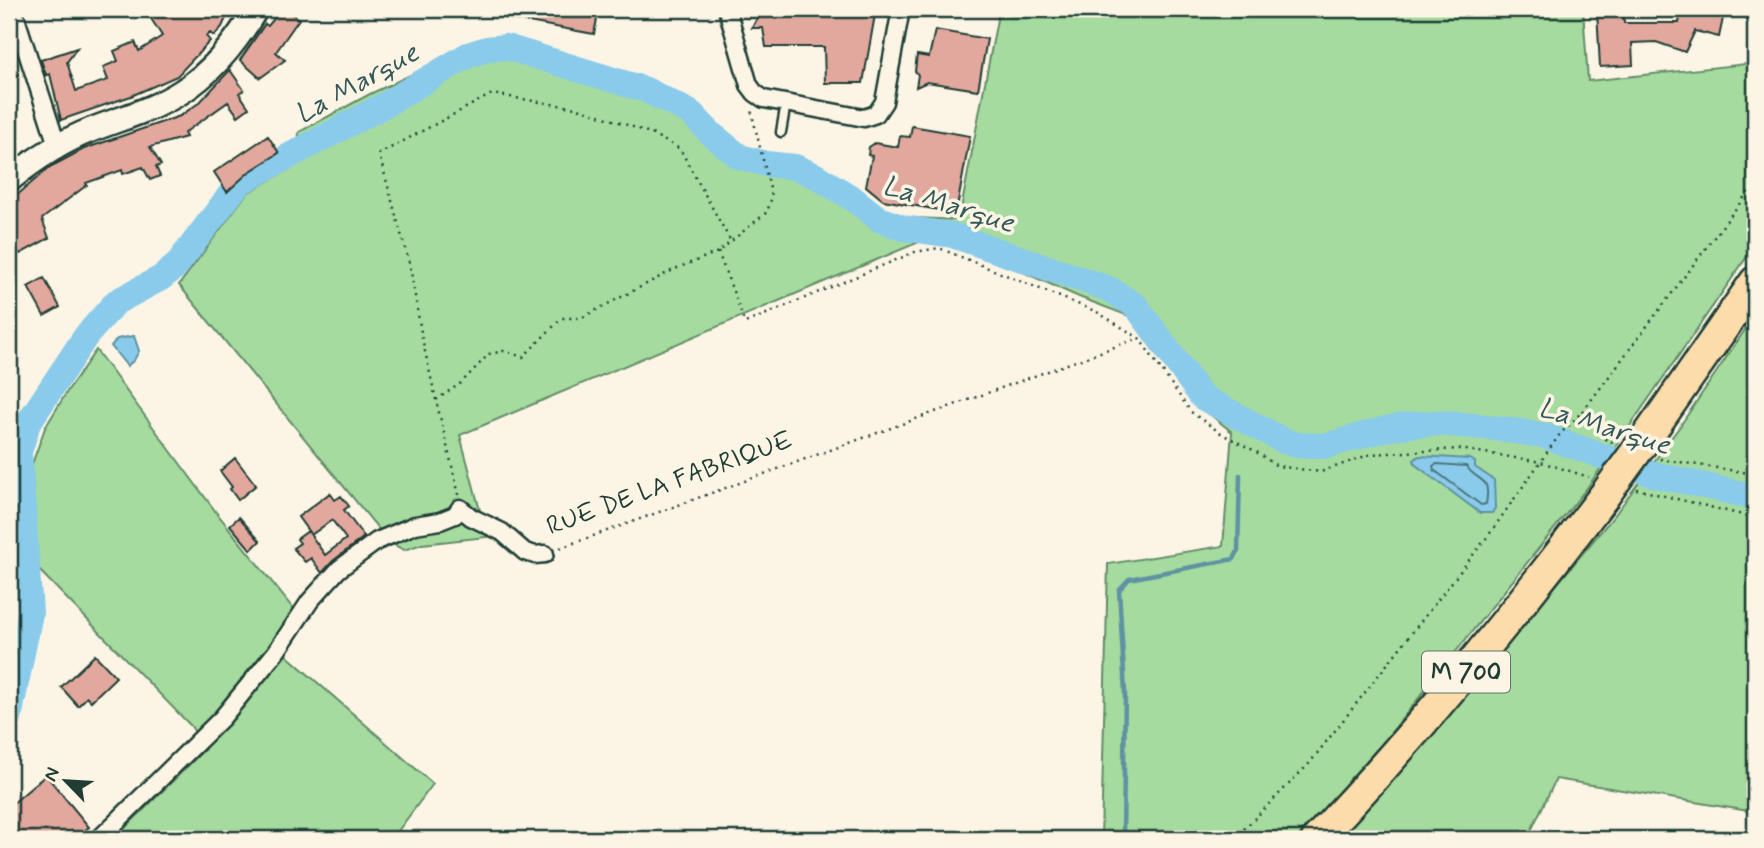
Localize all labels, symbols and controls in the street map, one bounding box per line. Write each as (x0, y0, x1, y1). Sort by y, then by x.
water label: La Marque (289, 35, 427, 133)
water label: La Marque (878, 168, 1020, 243)
water label: La Marque (1534, 390, 1676, 465)
street label: RUE DE LA FABRIQUE (542, 424, 797, 544)
road number: M 700 (1422, 652, 1510, 692)
north arrow (32, 746, 102, 816)
text: N (38, 763, 66, 785)

